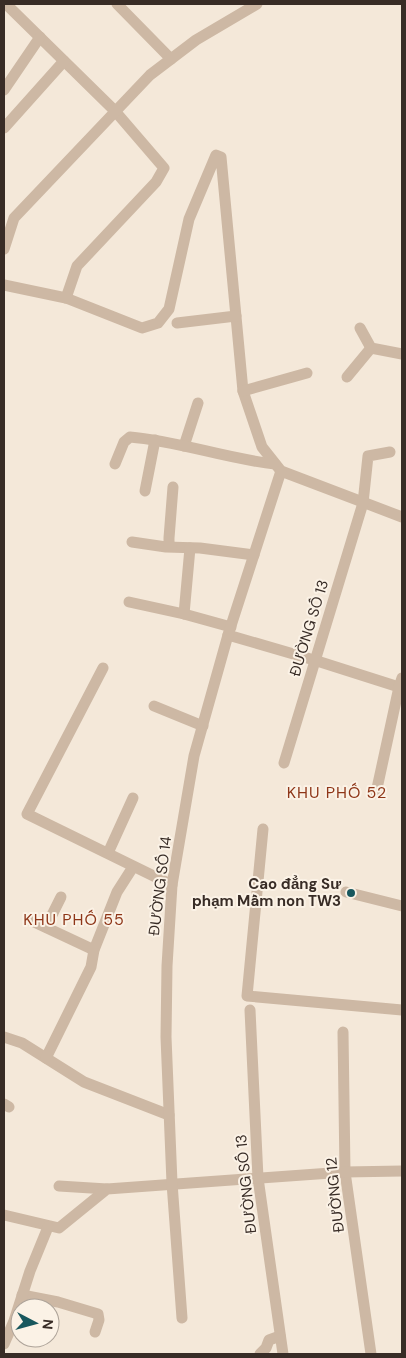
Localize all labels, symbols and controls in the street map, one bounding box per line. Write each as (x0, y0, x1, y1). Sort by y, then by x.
street label: ĐƯỜNG SỐ 13 (285, 577, 333, 679)
district label: KHU PHỐ 52 (287, 782, 387, 803)
street label: ĐƯỜNG SỐ 14 (144, 835, 176, 937)
place label: Cao đẳng Sư phạm Mầm non TW3 (192, 874, 341, 911)
marker: Cao đẳng Sư phạm Mầm non TW3 (345, 887, 357, 899)
district label: KHU PHỐ 55 (23, 909, 125, 930)
street label: ĐƯỜNG SỐ 13 (231, 1133, 261, 1235)
street label: ĐƯỜNG 12 (321, 1156, 349, 1234)
north arrow (10, 1298, 60, 1348)
text: N (38, 1318, 57, 1330)

